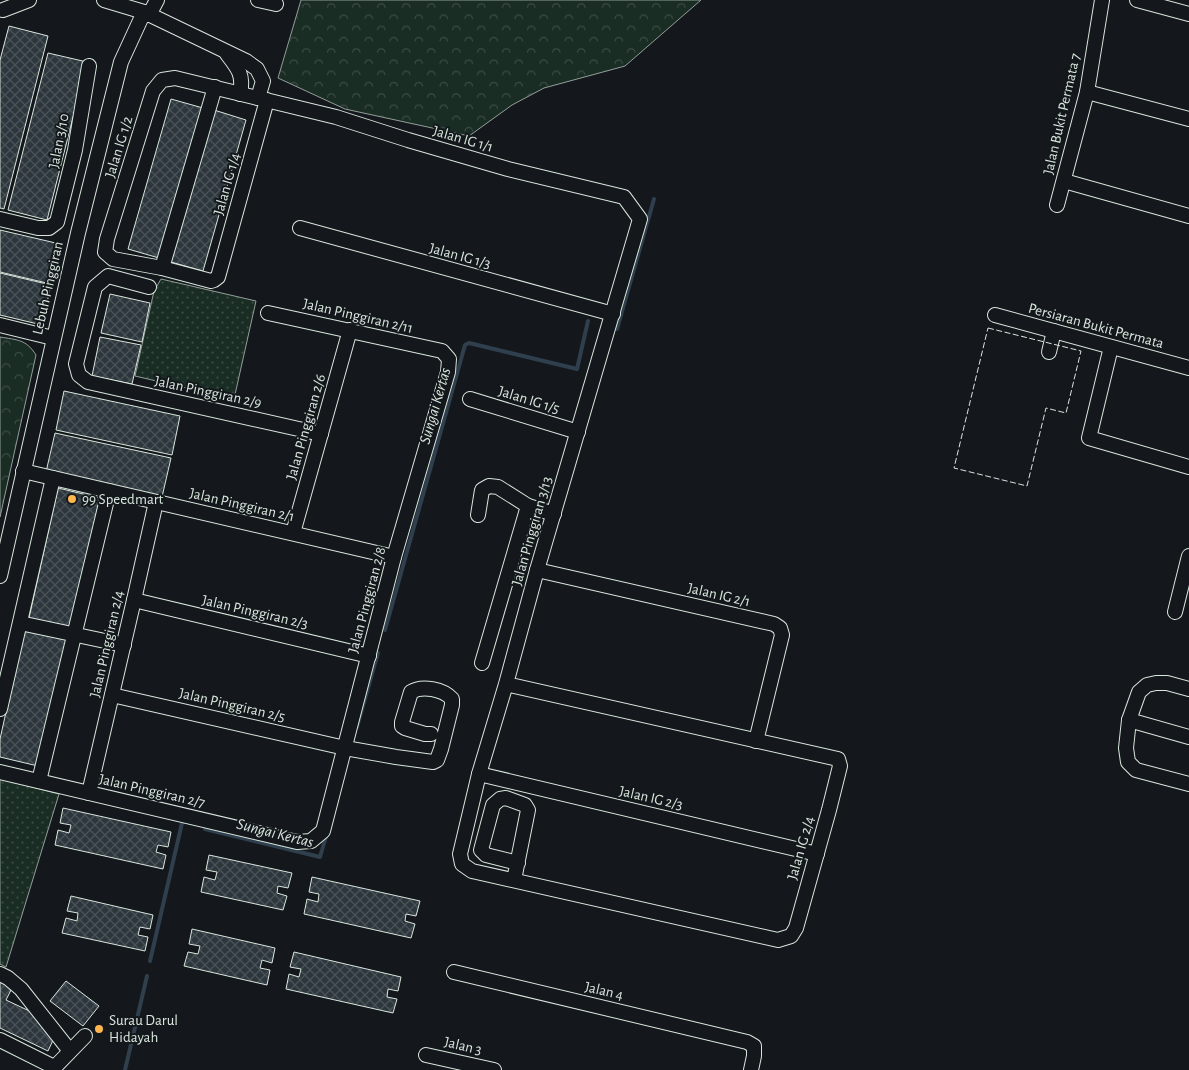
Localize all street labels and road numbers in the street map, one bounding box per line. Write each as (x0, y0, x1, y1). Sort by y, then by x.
street label: Jalan Bukit Permata 7 (1041, 52, 1083, 176)
street label: Jalan 3/10 (46, 112, 72, 170)
street label: Jalan IG 1/2 (103, 114, 136, 180)
street label: Jalan IG 1/1 (431, 123, 495, 155)
street label: Jalan IG 1/4 (211, 151, 243, 217)
street label: Lebuh Pinggiran (30, 240, 66, 336)
street label: Jalan IG 1/3 (428, 241, 492, 271)
street label: Jalan Pinggiran 2/11 (301, 296, 415, 336)
street label: Persiaran Bukit Permata (1027, 301, 1165, 351)
street label: Jalan Pinggiran 2/6 (284, 372, 328, 482)
street label: Jalan Pinggiran 2/9 (153, 373, 263, 411)
street label: Jalan IG 1/5 (497, 384, 561, 416)
street label: Jalan Pinggiran 3/13 (509, 475, 555, 587)
street label: Jalan Pinggiran 2/1 (188, 486, 296, 524)
street label: Jalan Pinggiran 2/8 (346, 545, 388, 655)
street label: Jalan IG 2/1 (686, 581, 752, 609)
street label: Jalan Pinggiran 2/4 (87, 589, 127, 699)
street label: Jalan Pinggiran 2/3 (200, 592, 310, 632)
street label: Jalan Pinggiran 2/5 (177, 685, 287, 725)
street label: Jalan Pinggiran 2/7 (97, 771, 207, 811)
street label: Jalan IG 2/3 (618, 783, 684, 813)
street label: Jalan IG 2/4 (785, 814, 817, 882)
street label: Jalan 4 (583, 979, 625, 1003)
street label: Jalan 3 (443, 1034, 483, 1058)

